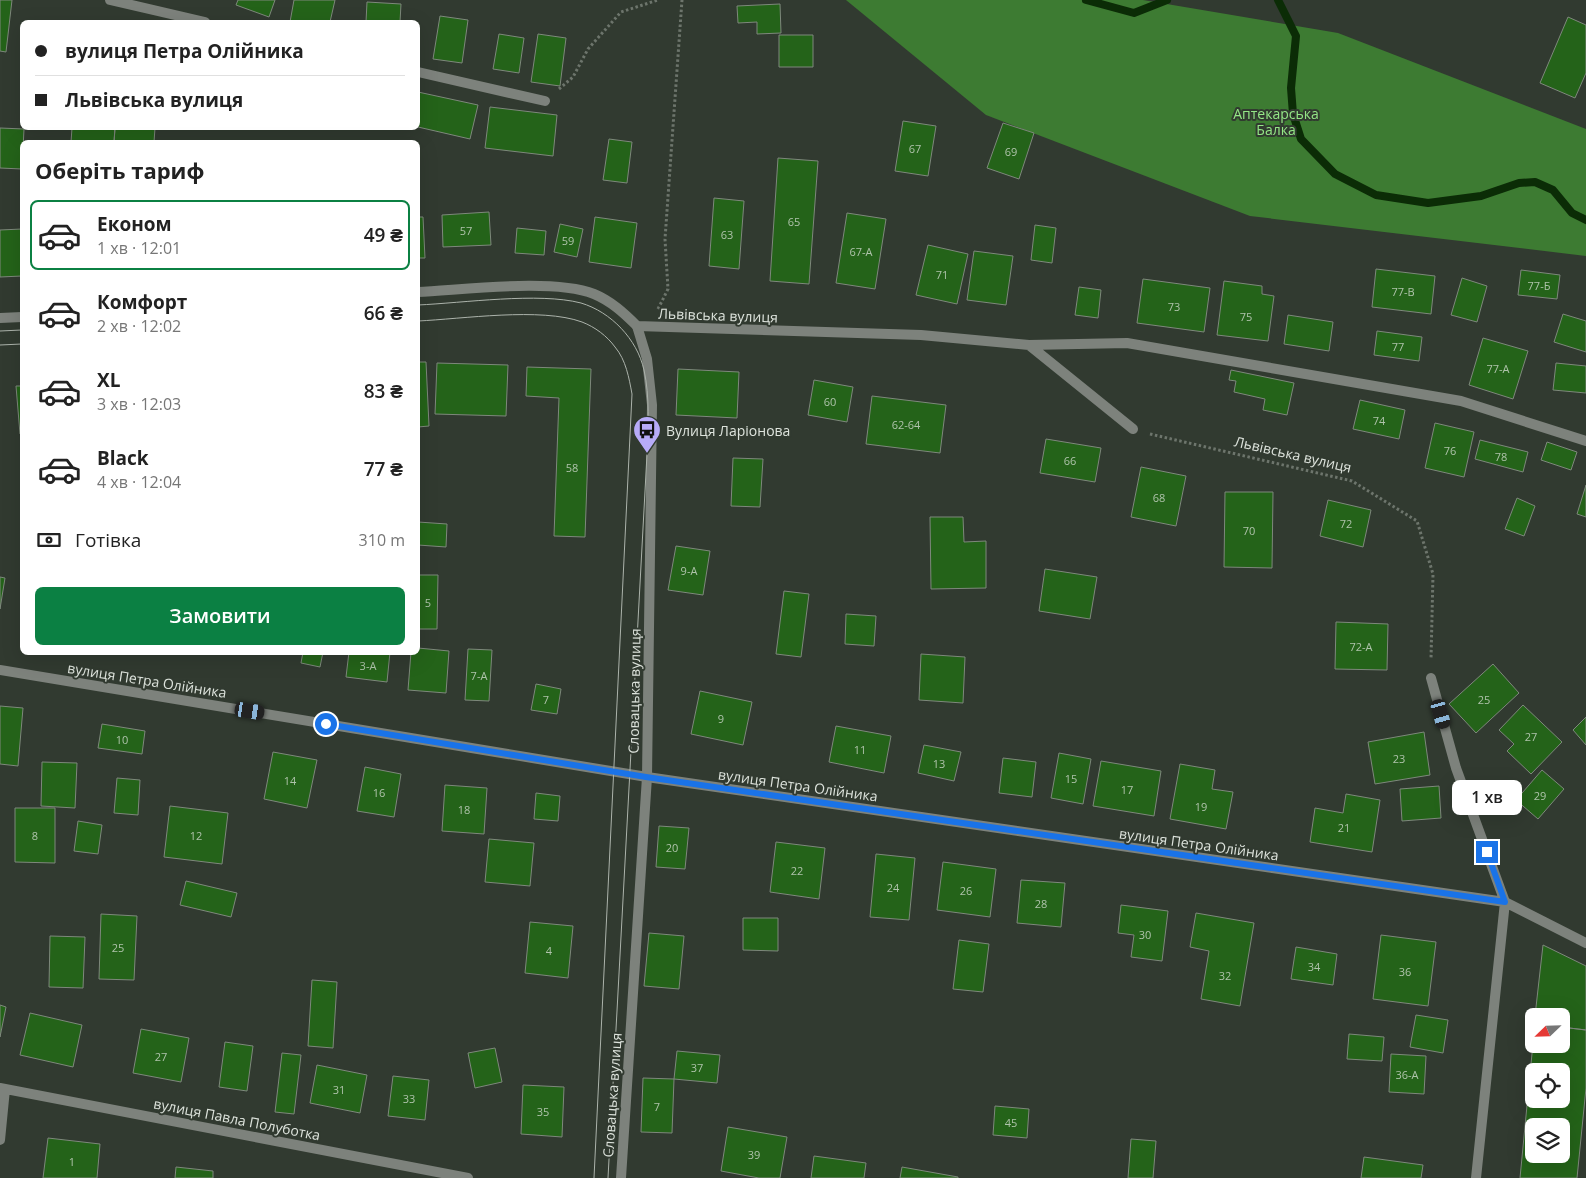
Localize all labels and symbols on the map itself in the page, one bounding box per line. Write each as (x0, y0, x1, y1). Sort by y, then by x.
park label: Аптекарська Балка (1233, 104, 1319, 139)
house number: 67 (909, 141, 921, 156)
house number: 69 (1005, 144, 1017, 159)
house number: 65 (788, 214, 800, 229)
house number: 57 (460, 223, 472, 238)
house number: 63 (721, 227, 733, 242)
house number: 59 (562, 233, 574, 248)
house number: 67-А (849, 244, 873, 259)
house number: 71 (936, 267, 948, 282)
house number: 77-Б (1528, 278, 1551, 293)
house number: 77-В (1391, 284, 1415, 299)
house number: 73 (1168, 299, 1180, 314)
street label: Львівська вулиця (658, 303, 778, 327)
house number: 75 (1240, 309, 1252, 324)
house number: 77 (1392, 339, 1404, 354)
house number: 77-А (1486, 361, 1510, 376)
house number: 60 (824, 394, 836, 409)
house number: 74 (1373, 413, 1386, 428)
bus stop icon: Вулиця Ларіонова (632, 415, 662, 454)
house number: 62-64 (892, 417, 921, 432)
place label: Вулиця Ларіонова (666, 421, 790, 440)
street label: Львівська вулиця (1232, 431, 1354, 477)
house number: 76 (1444, 443, 1456, 458)
house number: 78 (1495, 449, 1507, 464)
house number: 66 (1064, 453, 1076, 468)
house number: 58 (566, 460, 578, 475)
house number: 68 (1153, 490, 1165, 505)
house number: 72 (1340, 516, 1352, 531)
house number: 70 (1243, 523, 1255, 538)
house number: 9-А (681, 563, 697, 578)
house number: 5 (425, 595, 431, 610)
street label: Словацька вулиця (623, 628, 645, 754)
house number: 72-А (1349, 639, 1373, 654)
street label: вулиця Петра Олійника (66, 658, 228, 702)
house number: 3-А (360, 658, 376, 673)
house number: 7-А (471, 668, 487, 683)
house number: 7 (543, 692, 549, 707)
house number: 25 (1478, 692, 1490, 707)
car (1429, 698, 1452, 730)
car (234, 701, 265, 721)
house number: 9 (718, 711, 724, 726)
route start (315, 713, 337, 735)
house number: 27 (1525, 729, 1537, 744)
house number: 10 (116, 732, 128, 747)
house number: 11 (854, 742, 866, 757)
house number: 23 (1393, 751, 1405, 766)
house number: 13 (933, 756, 945, 771)
street label: вулиця Петра Олійника (717, 764, 879, 806)
house number: 15 (1065, 771, 1077, 786)
house number: 14 (284, 773, 297, 788)
callout: 1 хв (1452, 780, 1522, 814)
house number: 17 (1121, 782, 1133, 797)
house number: 16 (373, 785, 385, 800)
house number: 29 (1534, 788, 1546, 803)
house number: 19 (1195, 799, 1207, 814)
house number: 18 (458, 802, 470, 817)
house number: 21 (1338, 820, 1350, 835)
street label: вулиця Петра Олійника (1118, 823, 1280, 865)
house number: 8 (32, 828, 38, 843)
house number: 12 (190, 828, 202, 843)
house number: 20 (666, 840, 678, 855)
route end (1476, 841, 1498, 863)
house number: 22 (791, 863, 803, 878)
house number: 24 (887, 880, 900, 895)
house number: 26 (960, 883, 972, 898)
house number: 28 (1035, 896, 1047, 911)
house number: 30 (1139, 927, 1151, 942)
house number: 25 (112, 940, 124, 955)
house number: 4 (546, 943, 553, 958)
house number: 34 (1308, 959, 1321, 974)
house number: 36 (1399, 964, 1411, 979)
house number: 32 (1219, 968, 1231, 983)
north arrow (1525, 1008, 1570, 1052)
street label: Словацька вулиця (598, 1032, 626, 1158)
house number: 27 (155, 1049, 167, 1064)
house number: 37 (691, 1060, 703, 1075)
house number: 36-А (1395, 1067, 1419, 1082)
house number: 31 (333, 1082, 345, 1097)
house number: 33 (403, 1091, 415, 1106)
street label: вулиця Павла Полуботка (152, 1093, 322, 1145)
house number: 7 (654, 1099, 660, 1114)
house number: 35 (537, 1104, 549, 1119)
house number: 45 (1005, 1115, 1017, 1130)
house number: 39 (748, 1147, 760, 1162)
house number: 1 (69, 1154, 75, 1169)

